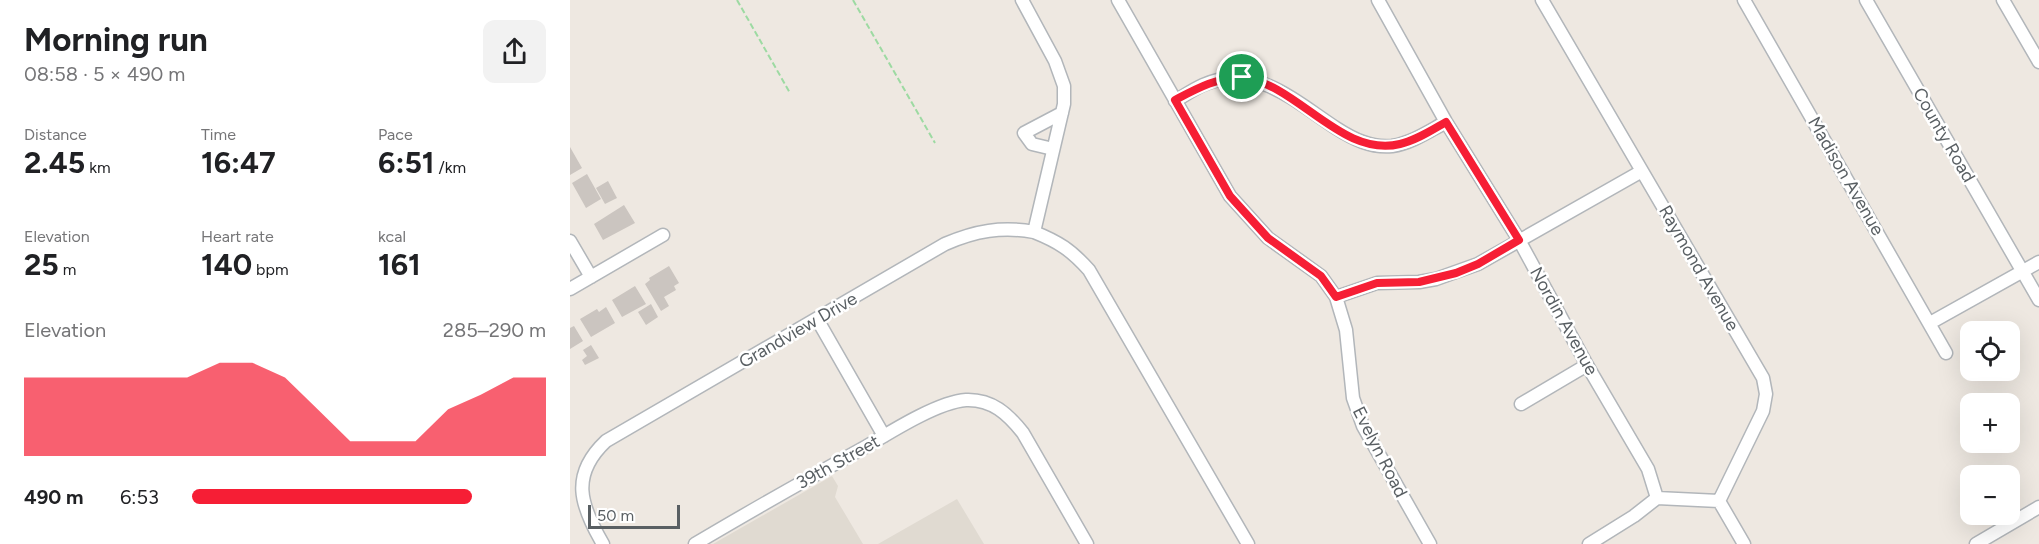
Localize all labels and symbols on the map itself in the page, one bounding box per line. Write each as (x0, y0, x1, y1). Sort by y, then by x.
pin (1216, 51, 1267, 102)
street label: County Road (1908, 84, 1980, 186)
street label: Madison Avenue (1803, 113, 1889, 239)
street label: Raymond Avenue (1654, 201, 1744, 335)
street label: Nordin Avenue (1525, 263, 1603, 379)
street label: Grandview Drive (735, 287, 861, 373)
street label: Evelyn Road (1348, 403, 1412, 501)
street label: 39th Street (793, 430, 884, 494)
scale bar (588, 502, 680, 530)

